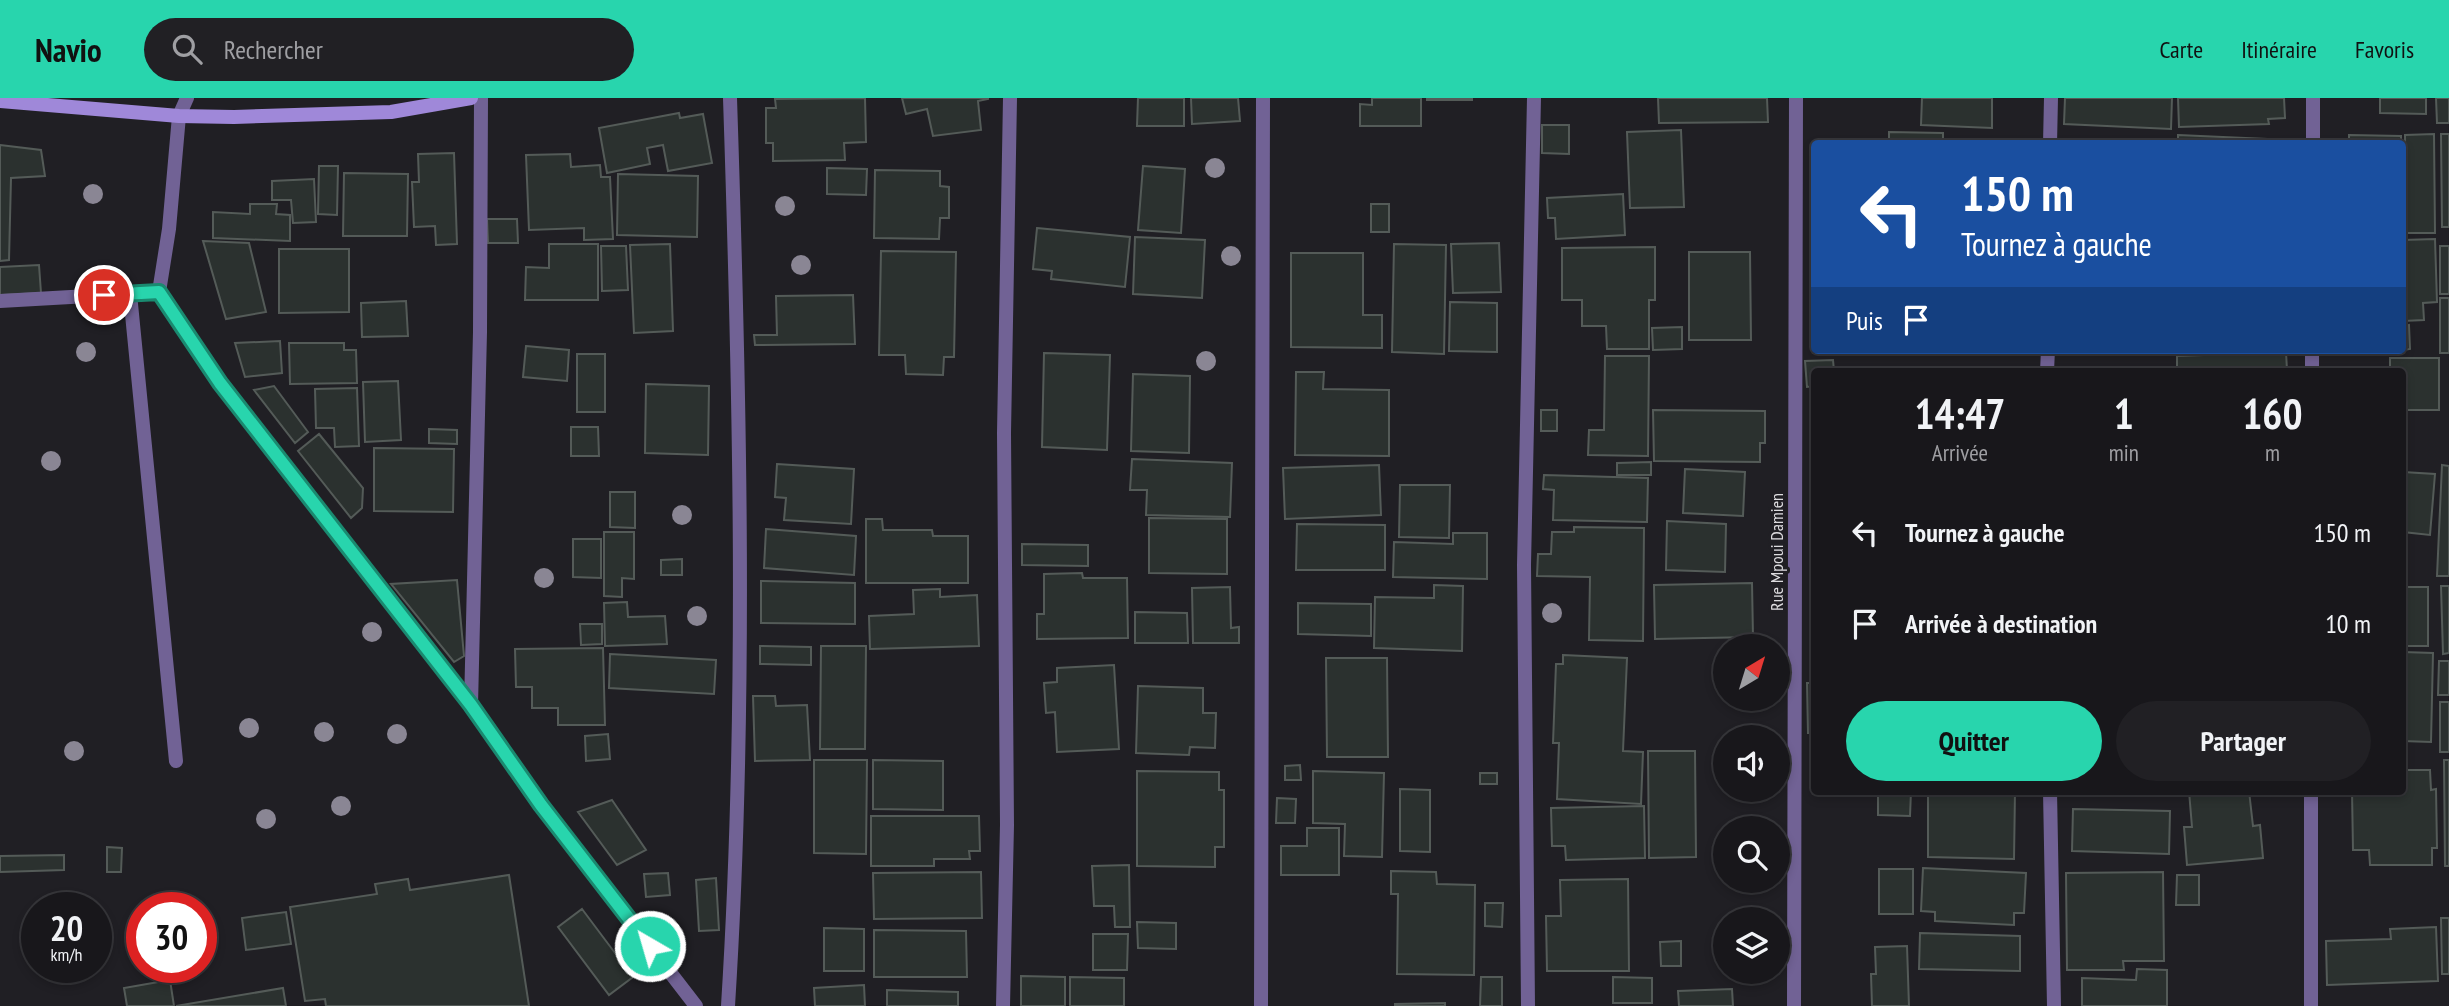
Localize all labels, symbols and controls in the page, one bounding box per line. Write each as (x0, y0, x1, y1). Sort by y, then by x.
search box (144, 18, 634, 81)
text: Navio (35, 28, 102, 71)
icon: search (168, 30, 206, 68)
text: Rechercher (224, 33, 323, 66)
text: Carte (2159, 34, 2203, 65)
text: Itinéraire (2241, 34, 2317, 65)
text: Favoris (2355, 34, 2414, 65)
text: 150 m (1961, 161, 2074, 225)
icon: left (1846, 168, 1937, 259)
text: Tournez à gauche (1961, 223, 2152, 265)
pin (74, 265, 134, 325)
icon: arrive (85, 276, 123, 314)
icon: arrive (1897, 301, 1935, 339)
text: Puis (1846, 304, 1883, 337)
text: 14:47 (1914, 386, 2005, 441)
text: 1 (2114, 386, 2134, 441)
text: 160 (2242, 386, 2303, 441)
text: Arrivée (1932, 438, 1988, 467)
text: min (2109, 438, 2139, 467)
text: m (2265, 438, 2280, 467)
street label: Rue Mpoui Damien (1765, 493, 1788, 611)
icon: left (1846, 514, 1884, 552)
text: Tournez à gauche (1905, 516, 2065, 549)
text: 150 m (2313, 516, 2371, 549)
icon: arrive (1846, 605, 1884, 643)
text: Arrivée à destination (1905, 607, 2097, 640)
text: 10 m (2325, 607, 2371, 640)
north arrow (1713, 634, 1790, 710)
map controls (1713, 634, 1790, 984)
button: Quitter (1846, 701, 2102, 781)
button: Partager (2116, 701, 2371, 781)
button: sound (1713, 725, 1790, 802)
button: search (1713, 816, 1790, 893)
speed limit sign: 30 (126, 892, 217, 983)
text: 20 (50, 905, 83, 951)
button: layers (1713, 907, 1790, 984)
position arrow (613, 909, 687, 983)
text: km/h (51, 943, 82, 966)

